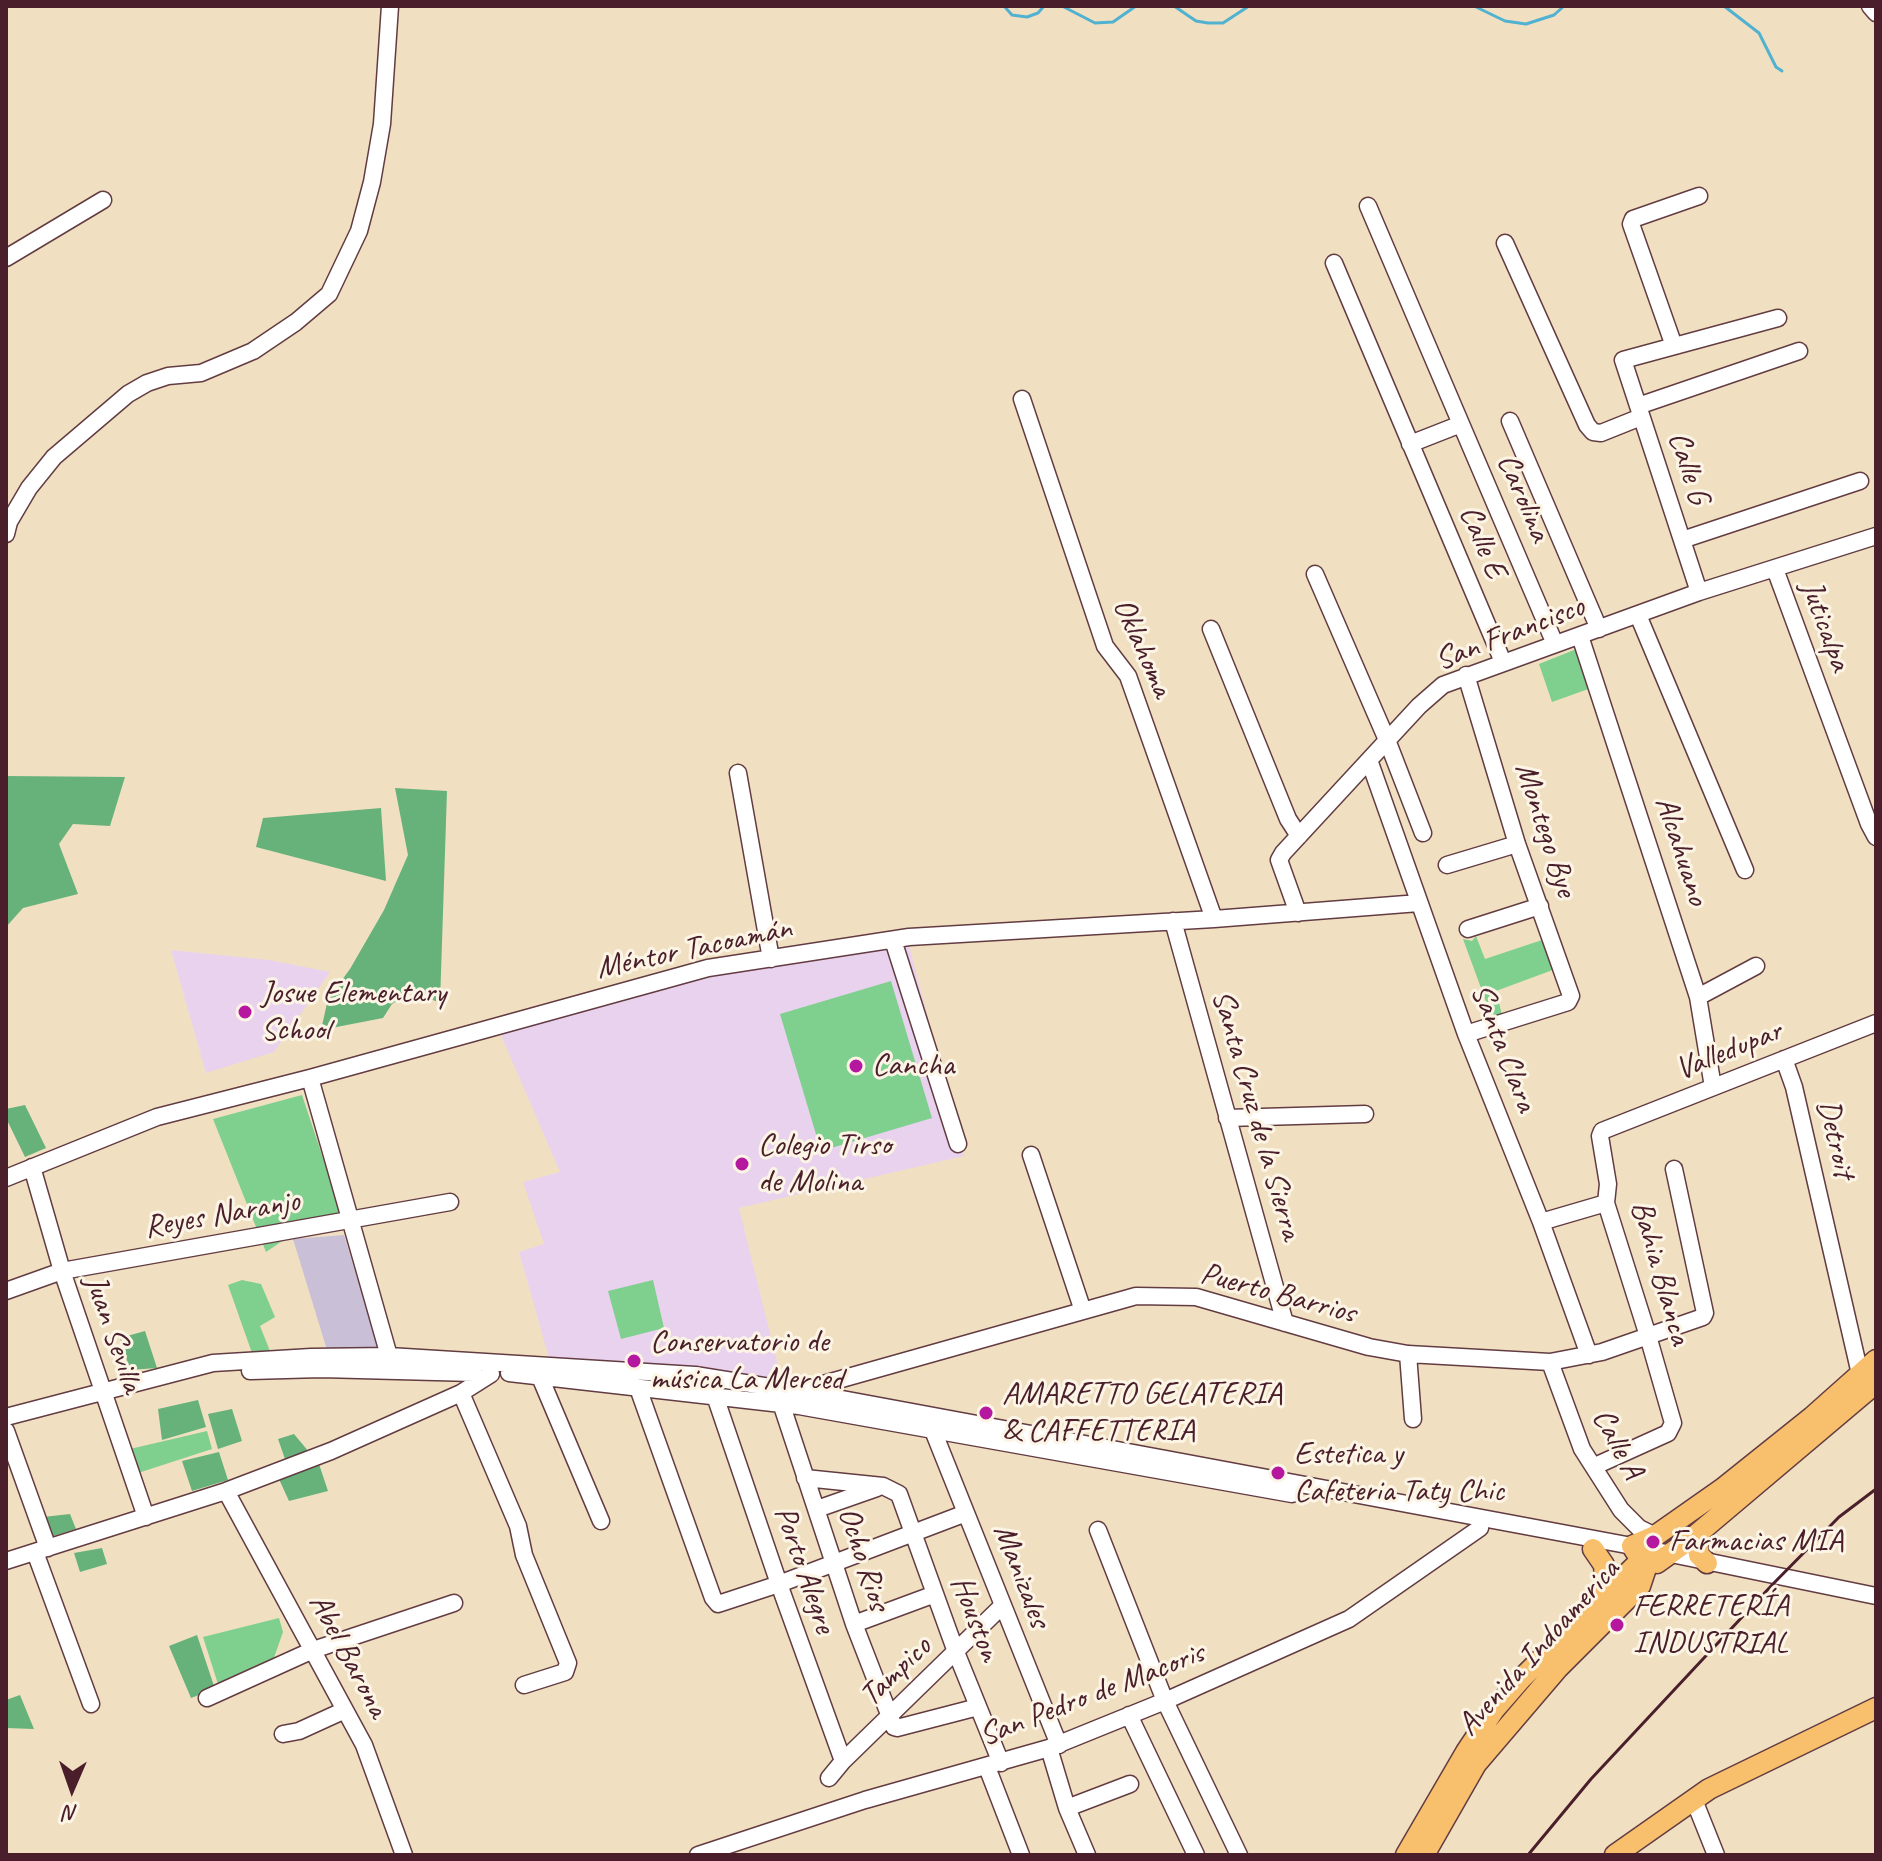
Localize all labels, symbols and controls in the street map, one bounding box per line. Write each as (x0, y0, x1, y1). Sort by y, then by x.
street label: Calle G (1658, 427, 1718, 509)
street label: Carolina (1487, 448, 1559, 548)
street label: Calle E (1450, 500, 1514, 584)
street label: Juticalpa (1791, 576, 1859, 676)
street label: San Francisco (1430, 588, 1590, 680)
street label: Oklahoma (1103, 593, 1181, 703)
street label: Montego Bye (1505, 758, 1585, 902)
street label: Alcahuano (1645, 792, 1717, 910)
street label: Méntor Tacoamán (593, 910, 795, 988)
place label: Josue Elementary School (261, 975, 446, 1050)
street label: Santa Clara (1461, 979, 1545, 1117)
street label: Santa Cruz de la Sierra (1202, 986, 1310, 1244)
marker: Josue Elementary School (236, 1003, 254, 1021)
street label: Valledupar (1670, 1012, 1788, 1090)
place label: Cancha (872, 1047, 954, 1085)
marker: Cancha (847, 1057, 865, 1075)
street label: Detroit (1807, 1096, 1863, 1182)
place label: Colegio Tirso de Molina (758, 1127, 891, 1202)
marker: Colegio Tirso de Molina (733, 1155, 751, 1173)
street label: Reyes Naranjo (141, 1182, 303, 1248)
street label: Bahia Blanca (1621, 1197, 1699, 1349)
street label: Puerto Barrios (1196, 1255, 1360, 1333)
street label: Juan Sevilla (75, 1270, 151, 1398)
place label: Conservatorio de música La Merced (650, 1324, 843, 1399)
marker: Conservatorio de música La Merced (625, 1352, 643, 1370)
place label: AMARETTO GELATERIA & CAFFETTERIA (1002, 1376, 1282, 1451)
street label: Calle A (1583, 1402, 1651, 1486)
marker: AMARETTO GELATERIA & CAFFETTERIA (977, 1404, 995, 1422)
place label: Estetica y Cafeteria Taty Chic (1294, 1436, 1504, 1511)
marker: Estetica y Cafeteria Taty Chic (1269, 1464, 1287, 1482)
street label: Porto Alegre (764, 1502, 844, 1638)
street label: Ocho Rios (828, 1503, 898, 1615)
street label: Manizales (984, 1519, 1058, 1633)
place label: Farmacias MIA (1669, 1523, 1843, 1561)
marker: Farmacias MIA (1644, 1533, 1662, 1551)
street label: Avenida Indoamerica (1450, 1552, 1628, 1744)
street label: Houston (941, 1571, 1009, 1667)
street label: Abel Barona (299, 1588, 397, 1724)
place label: FERRETERÍA INDUSTRIAL (1633, 1588, 1789, 1663)
marker: FERRETERÍA INDUSTRIAL (1608, 1616, 1626, 1634)
street label: Tampico (852, 1629, 940, 1715)
street label: San Pedro de Macoris (974, 1634, 1210, 1756)
north arrow (32, 1749, 112, 1829)
text: N (64, 1799, 78, 1827)

